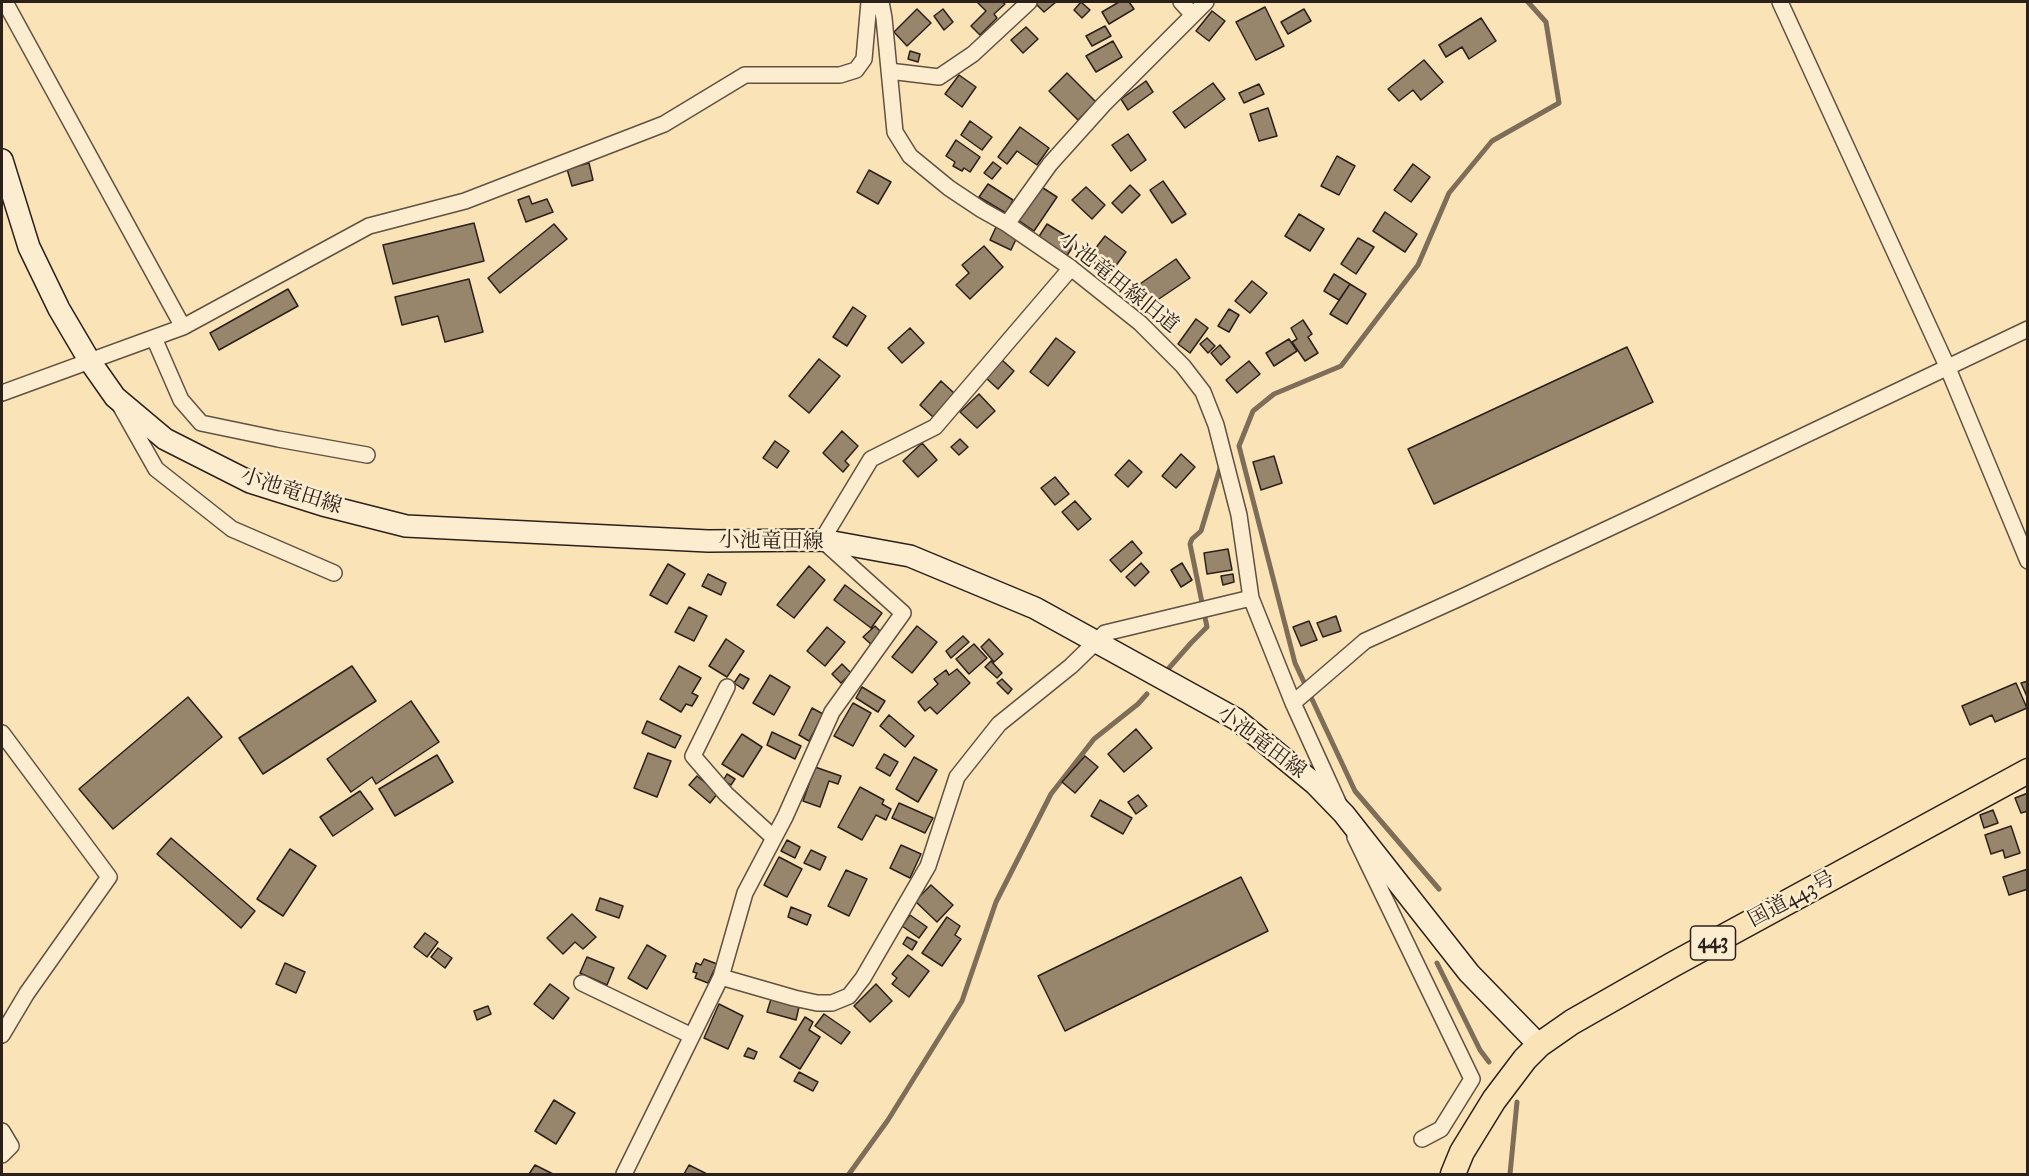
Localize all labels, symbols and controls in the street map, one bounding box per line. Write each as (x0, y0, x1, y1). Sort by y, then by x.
street label: 小池竜田線旧道 (1053, 227, 1183, 339)
street label: 小池竜田線 (237, 464, 345, 520)
street label: 小池竜田線 (718, 528, 824, 556)
street label: 小池竜田線 (1211, 701, 1311, 785)
street label: 国道443号 (1744, 867, 1840, 933)
road number: 443 (1690, 926, 1736, 960)

